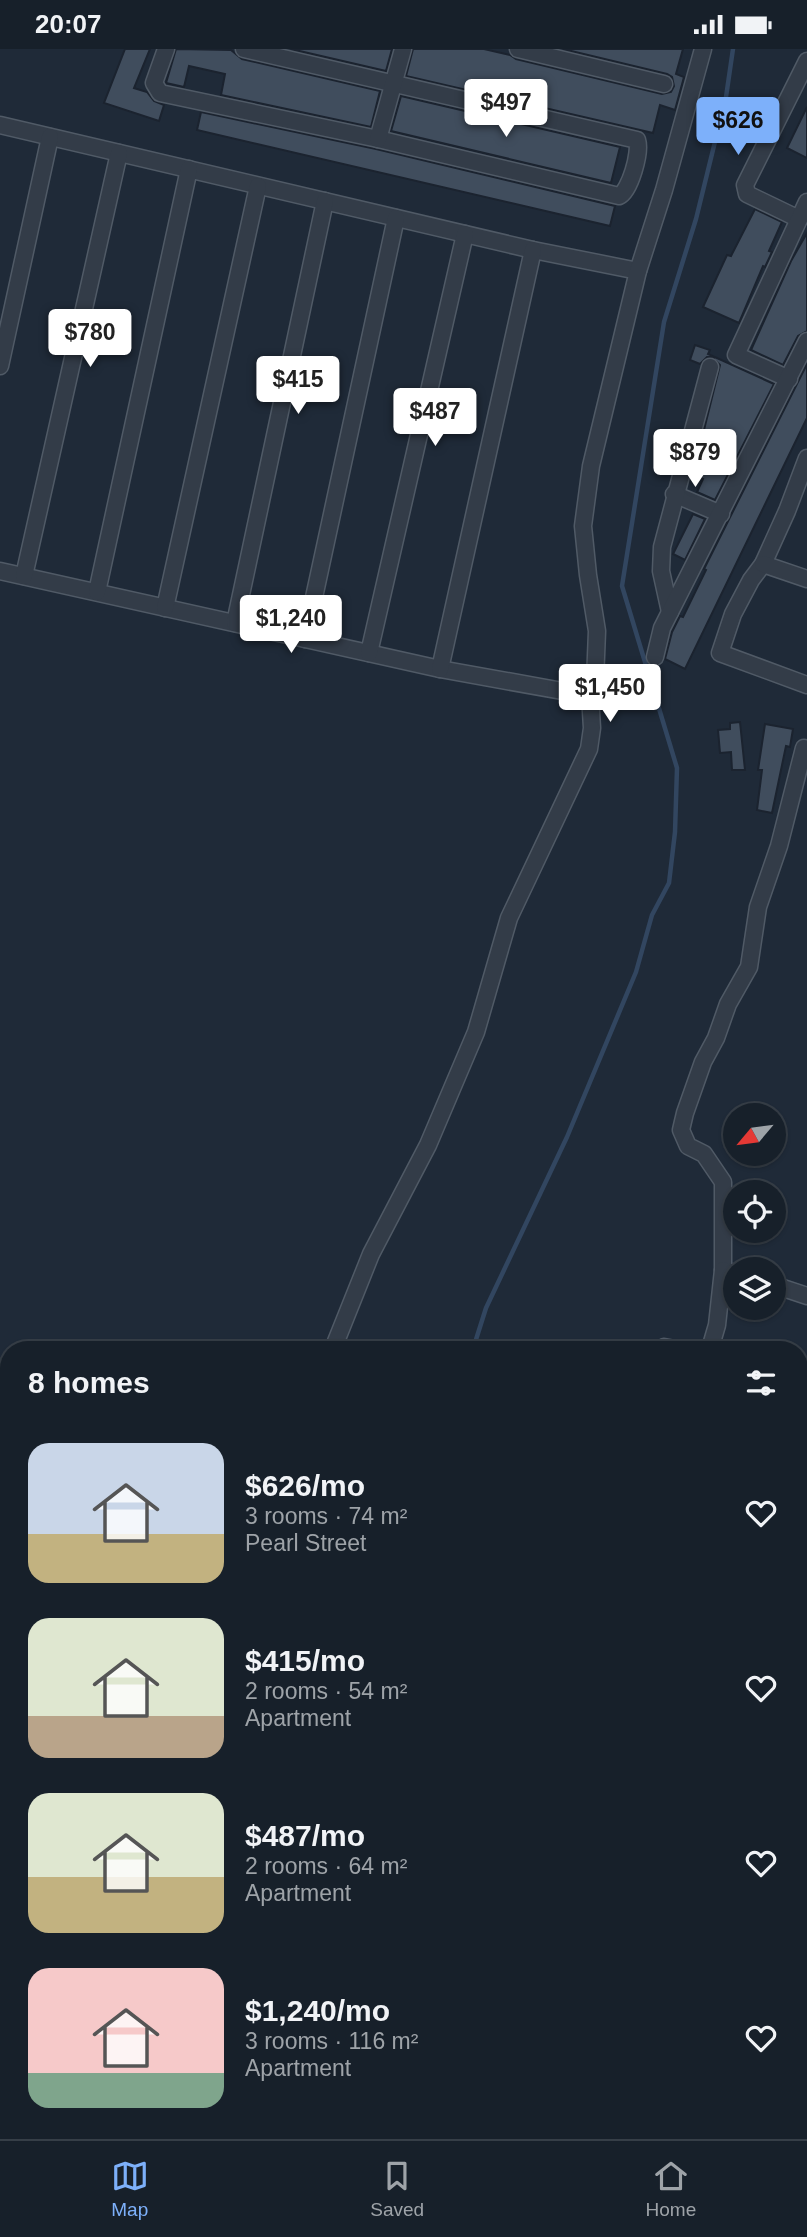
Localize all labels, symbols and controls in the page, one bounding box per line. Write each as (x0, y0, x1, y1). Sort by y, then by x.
text: 20:07 (35, 9, 102, 39)
pin: $497 (465, 80, 547, 139)
text: $497 (480, 89, 532, 115)
pin: $626 (697, 97, 779, 157)
text: $626 (712, 107, 764, 133)
pin: $780 (49, 309, 131, 369)
text: $780 (64, 319, 116, 345)
pin: $415 (257, 357, 339, 416)
text: $415 (272, 366, 324, 392)
pin: $487 (394, 389, 476, 448)
text: $487 (409, 398, 461, 424)
pin: $879 (654, 429, 736, 489)
text: $879 (669, 439, 721, 465)
pin: $1,240 (234, 595, 348, 655)
text: $1,240 (256, 605, 326, 631)
pin: $1,450 (553, 665, 667, 724)
text: $1,450 (575, 674, 645, 700)
north arrow (723, 1103, 786, 1165)
map controls (723, 1103, 786, 1320)
button: locate (723, 1180, 786, 1243)
button: layers (723, 1257, 786, 1320)
icon: filters (742, 1364, 780, 1402)
text: 8 homes (28, 1366, 150, 1399)
text: $626/mo (245, 1469, 365, 1502)
icon: home (84, 1471, 168, 1555)
icon: heart (742, 1494, 780, 1532)
text: 3 rooms · 74 m² (245, 1503, 407, 1529)
text: Pearl Street (245, 1530, 366, 1556)
text: $415/mo (245, 1644, 365, 1677)
icon: home (84, 1646, 168, 1730)
icon: heart (742, 1669, 780, 1707)
text: 2 rooms · 54 m² (245, 1678, 407, 1704)
text: Apartment (245, 1705, 351, 1731)
text: $487/mo (245, 1819, 365, 1852)
icon: home (84, 1821, 168, 1905)
icon: heart (742, 1844, 780, 1882)
text: 2 rooms · 64 m² (245, 1853, 407, 1879)
text: Apartment (245, 1880, 351, 1906)
text: $1,240/mo (245, 1994, 390, 2027)
icon: home (84, 1996, 168, 2080)
icon: heart (742, 2019, 780, 2057)
text: 3 rooms · 116 m² (245, 2028, 418, 2054)
text: Apartment (245, 2055, 351, 2081)
tab: Map (111, 2157, 149, 2221)
tab: Saved (370, 2157, 424, 2221)
tab: Home (646, 2157, 696, 2221)

